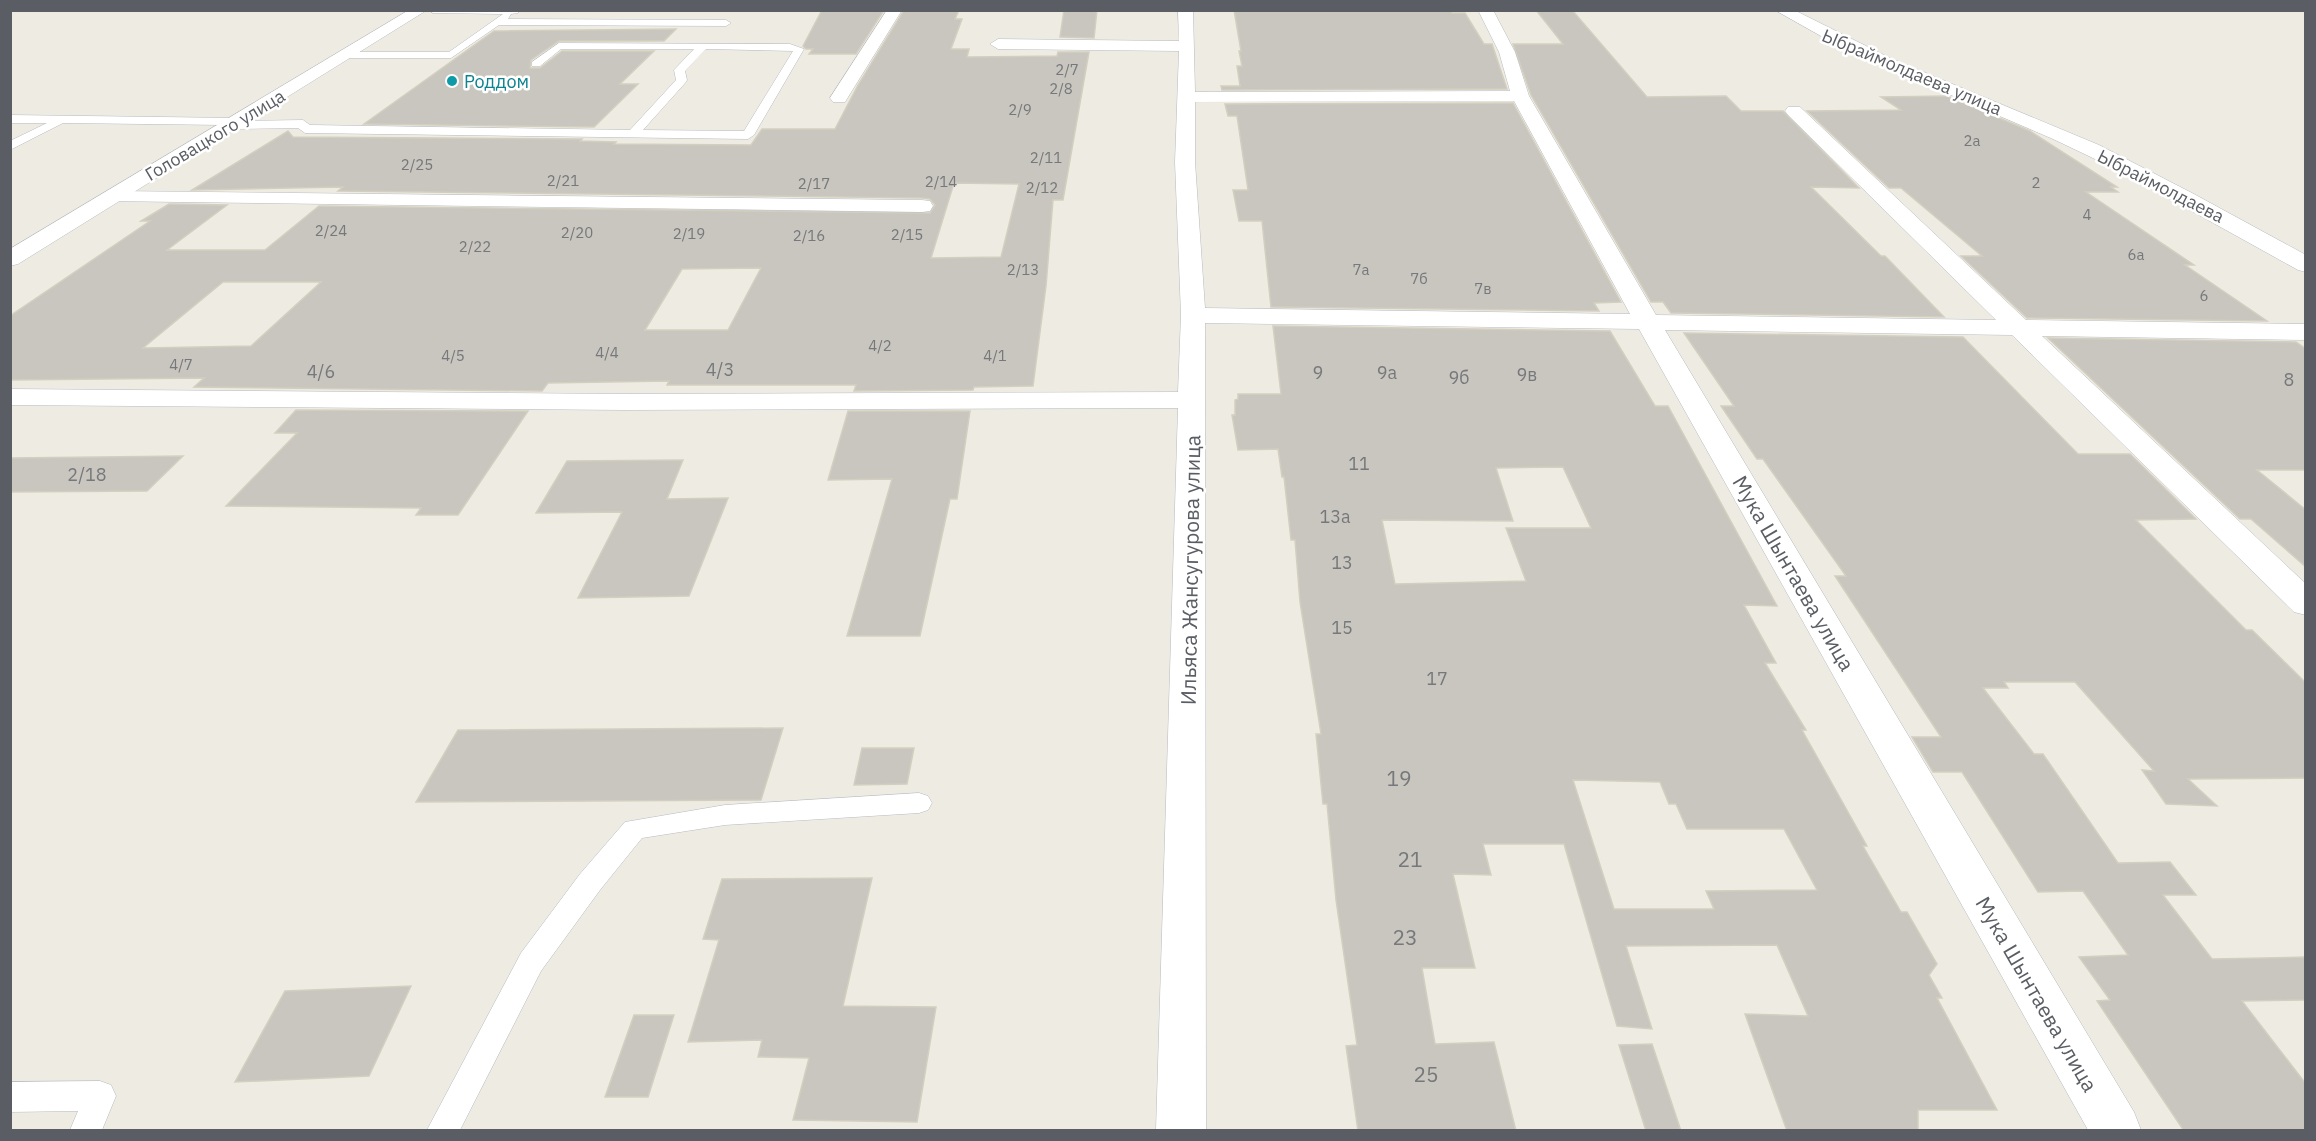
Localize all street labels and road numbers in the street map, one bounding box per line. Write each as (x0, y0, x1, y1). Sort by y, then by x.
street label: Ыбраймолдаева улица (1819, 24, 2006, 120)
street label: Головацкого улица (141, 84, 289, 186)
street label: Ыбраймолдаева (2094, 144, 2229, 228)
street label: Ильяса Жансугурова улица (1174, 435, 1206, 705)
street label: Мука Шынтаева улица (1727, 470, 1861, 676)
street label: Мука Шынтаева улица (1970, 891, 2104, 1097)

